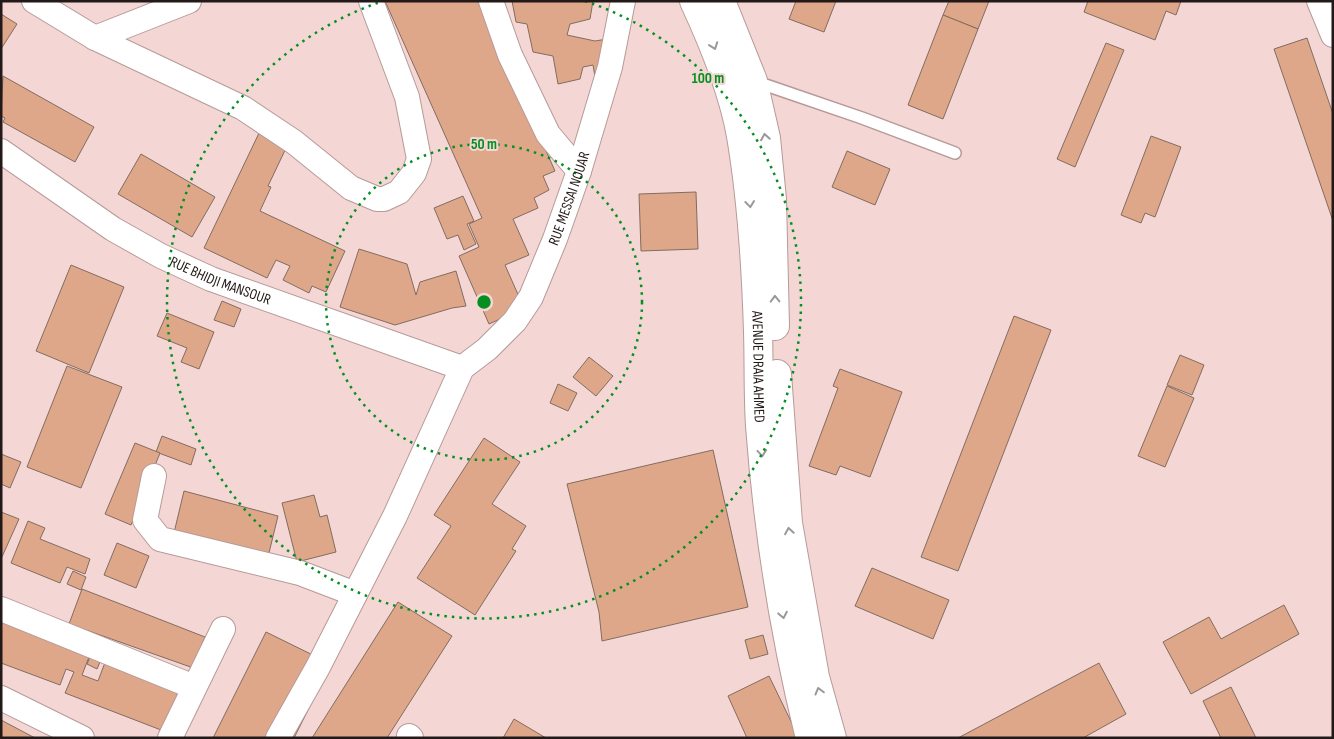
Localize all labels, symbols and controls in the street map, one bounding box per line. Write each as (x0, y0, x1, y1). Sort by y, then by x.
one-way arrow (708, 41, 718, 50)
text: 100 m (692, 69, 724, 88)
one-way arrow (760, 133, 771, 141)
text: 50 m (471, 135, 497, 154)
street label: RUE MESSAI NOUAR (544, 149, 594, 248)
one-way arrow (744, 200, 755, 208)
street label: RUE BHIDJI MANSOUR (167, 252, 274, 309)
centre of rings (475, 293, 493, 311)
one-way arrow (770, 295, 780, 302)
street label: AVENUE DRAIA AHMED (748, 310, 769, 423)
one-way arrow (757, 450, 768, 458)
one-way arrow (785, 527, 795, 535)
one-way arrow (777, 610, 787, 619)
one-way arrow (815, 687, 825, 695)

